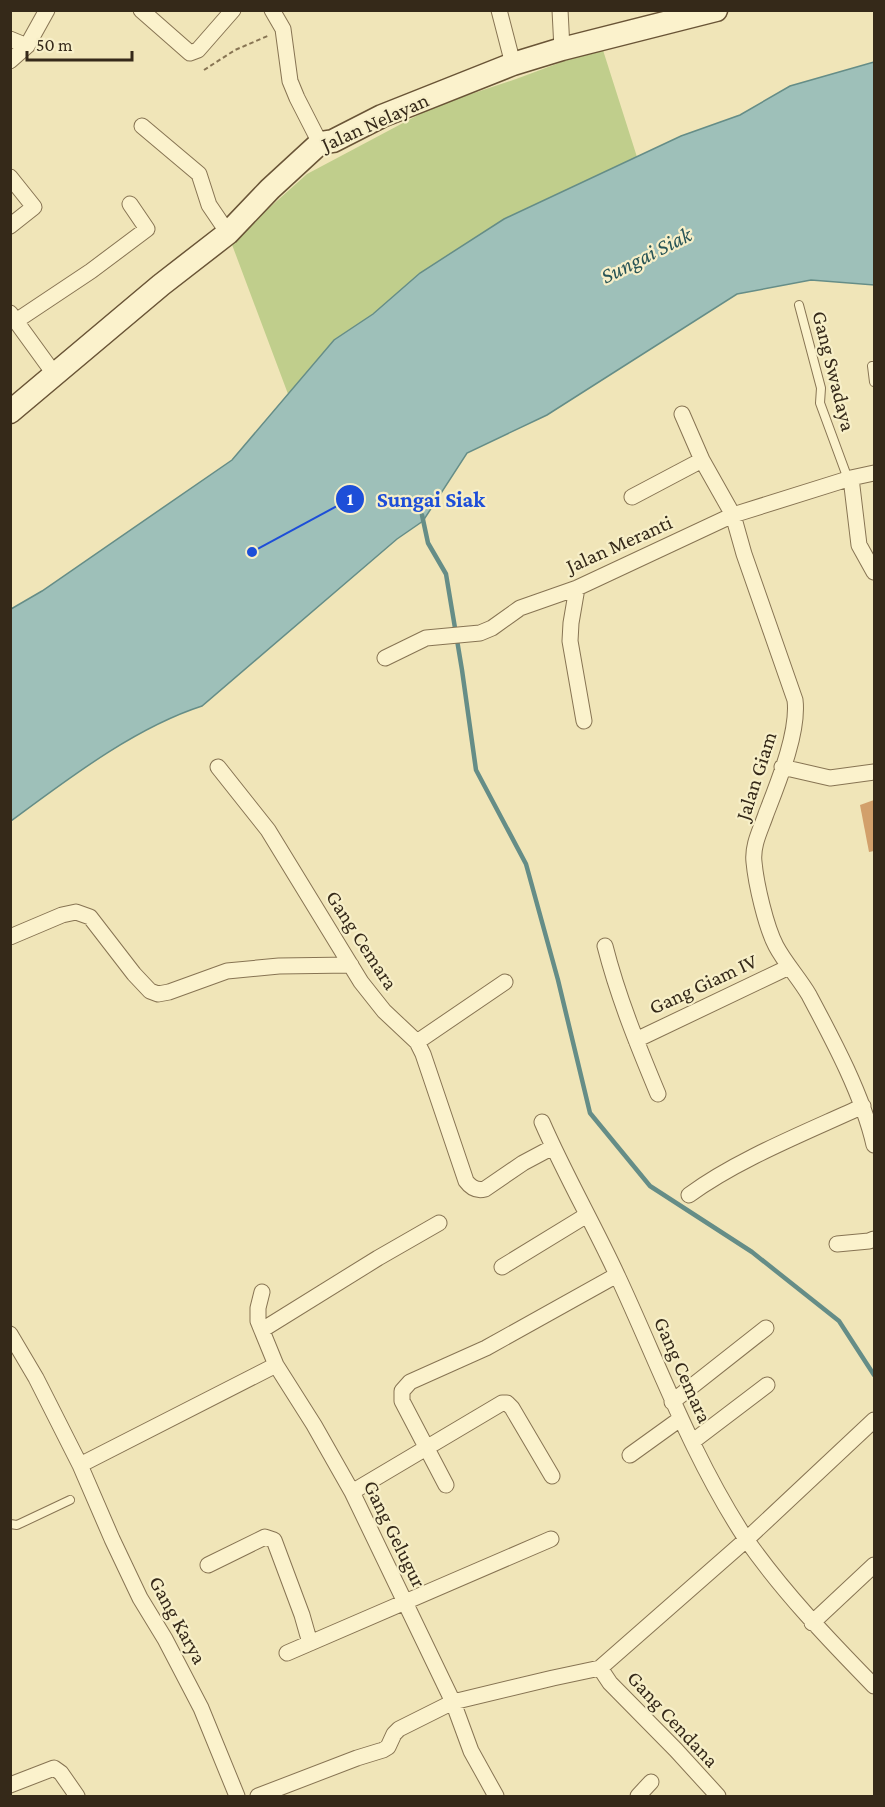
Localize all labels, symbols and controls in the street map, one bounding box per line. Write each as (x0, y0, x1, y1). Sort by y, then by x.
scale bar (27, 24, 132, 62)
text: 50 m (36, 35, 73, 55)
street label: Jalan Nelayan (316, 88, 432, 157)
water label: Sungai Siak (596, 221, 697, 289)
street label: Gang Swadaya (807, 308, 861, 434)
callout: Sungai Siak (335, 479, 498, 519)
text: Sungai Siak (377, 487, 486, 512)
text: 1 (347, 489, 354, 509)
street label: Jalan Meranti (560, 510, 676, 579)
street label: Jalan Giam (730, 729, 782, 825)
street label: Gang Cemara (321, 886, 403, 994)
street label: Gang Giam IV (645, 949, 761, 1019)
street label: Gang Cemara (649, 1313, 717, 1427)
street label: Gang Gelugur (359, 1476, 432, 1592)
street label: Gang Karya (144, 1572, 212, 1668)
street label: Gang Cendana (622, 1666, 724, 1772)

